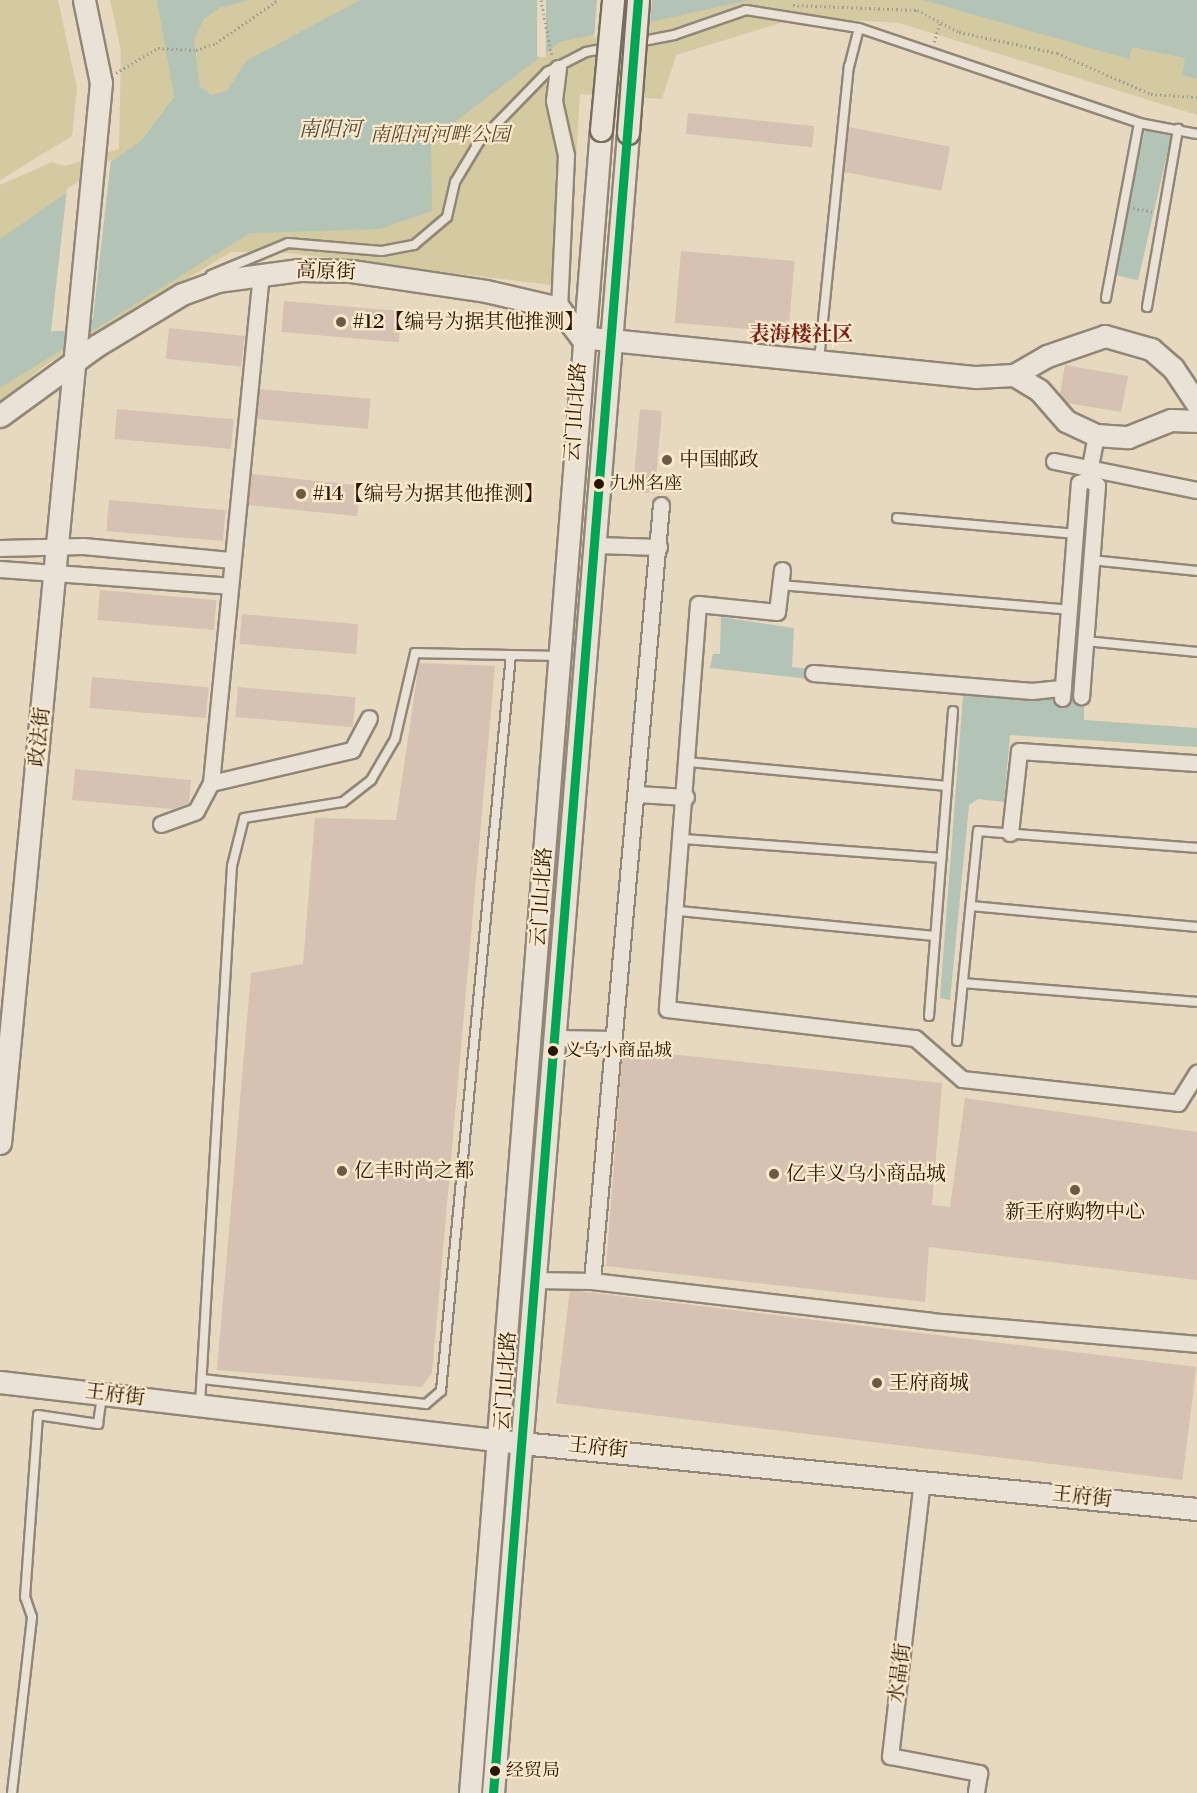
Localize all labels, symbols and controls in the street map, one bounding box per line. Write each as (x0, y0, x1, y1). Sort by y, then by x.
water label: 南阳河 (299, 117, 361, 143)
park label: 南阳河河畔公园 (370, 123, 510, 147)
street label: 高原街 (296, 259, 356, 285)
place label: #12【编号为据其他推测】 (353, 310, 584, 334)
marker: #12【编号为据其他推测】 (334, 315, 348, 329)
district label: 表海楼社区 (749, 322, 853, 348)
street label: 云门山北路 (561, 361, 591, 463)
place label: 中国邮政 (679, 448, 759, 472)
marker: 中国邮政 (660, 453, 674, 467)
place label: 九州名座 (610, 473, 682, 495)
marker: 九州名座 (593, 478, 605, 490)
place label: #14【编号为据其他推测】 (313, 482, 544, 506)
marker: #14【编号为据其他推测】 (294, 487, 308, 501)
street label: 政法街 (25, 706, 55, 768)
street label: 云门山北路 (527, 846, 557, 948)
place label: 义乌小商品城 (564, 1040, 672, 1062)
marker: 义乌小商品城 (547, 1045, 559, 1057)
place label: 亿丰时尚之都 (354, 1159, 474, 1183)
place label: 亿丰义乌小商品城 (786, 1162, 946, 1186)
marker: 亿丰时尚之都 (335, 1164, 349, 1178)
marker: 亿丰义乌小商品城 (767, 1167, 781, 1181)
marker: 新王府购物中心 (1068, 1183, 1082, 1197)
place label: 新王府购物中心 (1005, 1200, 1145, 1224)
street label: 云门山北路 (491, 1330, 521, 1432)
place label: 王府商城 (889, 1371, 969, 1395)
marker: 王府商城 (870, 1376, 884, 1390)
street label: 王府街 (84, 1379, 146, 1411)
street label: 王府街 (567, 1433, 629, 1463)
street label: 王府街 (1051, 1482, 1113, 1512)
street label: 水晶街 (884, 1642, 916, 1704)
place label: 经贸局 (506, 1760, 560, 1782)
marker: 经贸局 (489, 1765, 501, 1777)

